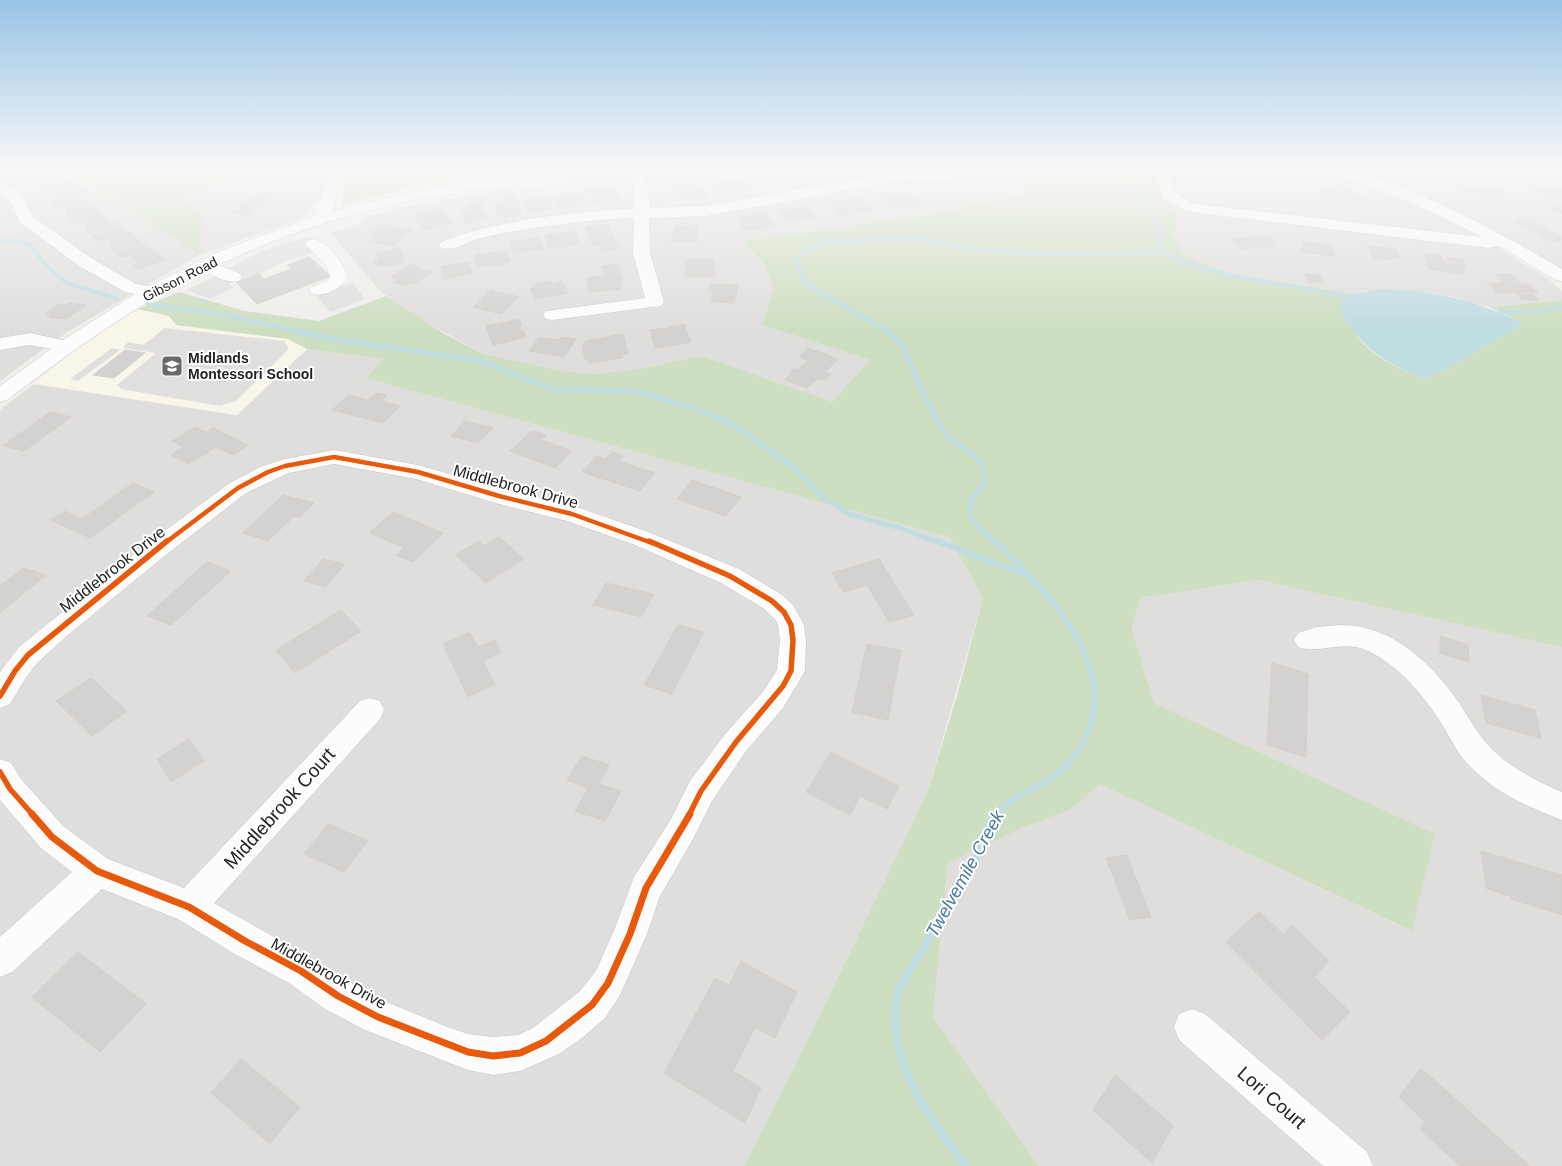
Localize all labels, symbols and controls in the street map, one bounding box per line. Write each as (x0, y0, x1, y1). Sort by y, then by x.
street label: Gibson Road (140, 253, 220, 305)
place label: Midlands Montessori School (188, 350, 313, 382)
school or university icon: Midlands Montessori School (160, 354, 184, 378)
street label: Middlebrook Drive (451, 462, 580, 511)
street label: Middlebrook Drive (56, 523, 168, 616)
street label: Middlebrook Court (220, 743, 340, 873)
water label: Twelvemile Creek (922, 806, 1009, 941)
street label: Middlebrook Drive (268, 935, 389, 1012)
street label: Lori Court (1233, 1062, 1311, 1133)

